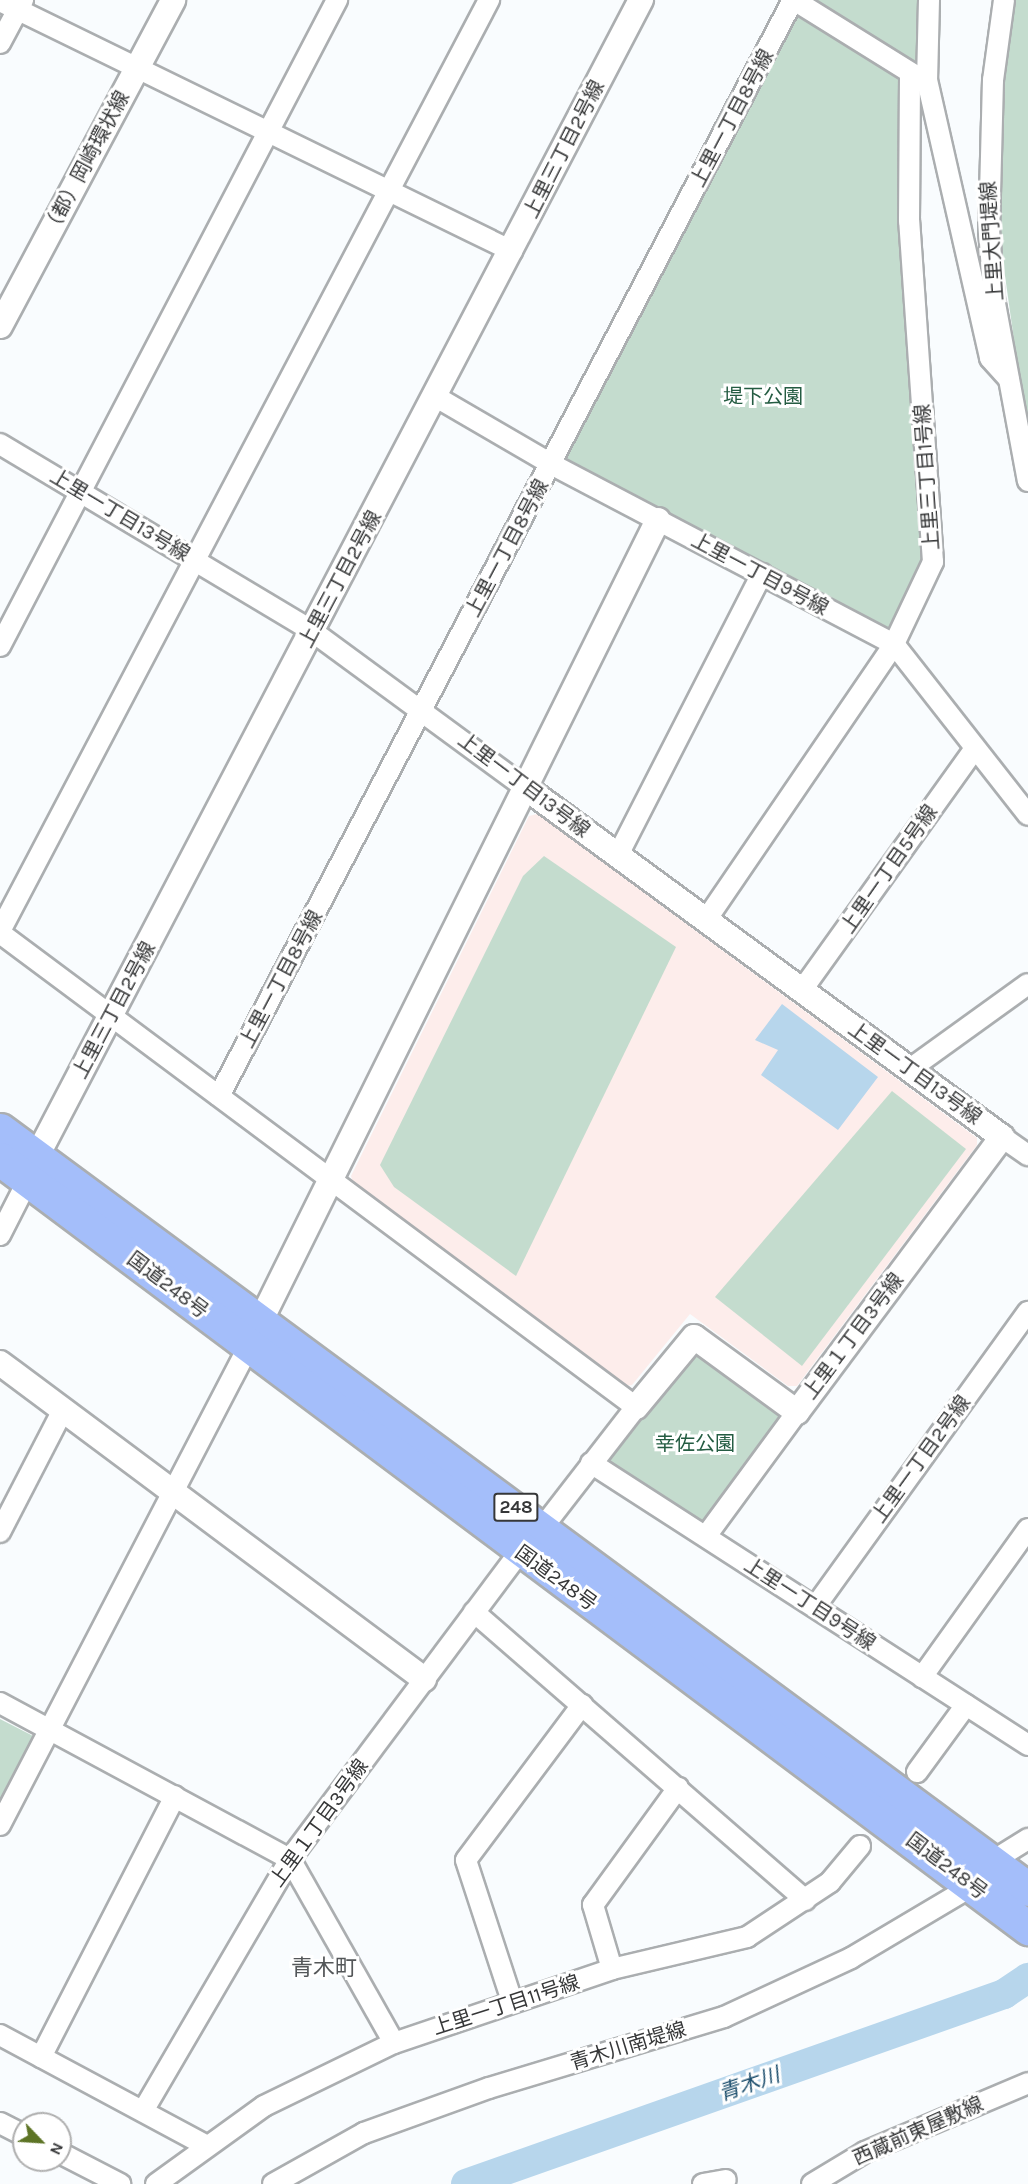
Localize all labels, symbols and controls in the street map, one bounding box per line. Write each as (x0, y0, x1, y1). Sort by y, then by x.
street label: 上里一丁目8号線 (686, 45, 778, 191)
street label: 上里三丁目2号線 (519, 76, 609, 222)
street label: （都）岡崎環状線 (38, 87, 134, 239)
street label: 上里大門堤線 (976, 180, 1008, 302)
park label: 堤下公園 (723, 384, 803, 408)
street label: 上里三丁目1号線 (910, 403, 944, 551)
street label: 上里一丁目13号線 (46, 464, 194, 566)
street label: 上里一丁目8号線 (461, 475, 553, 621)
street label: 上里三丁目2号線 (294, 506, 386, 652)
street label: 上里一丁目9号線 (687, 528, 833, 620)
street label: 上里一丁目13号線 (454, 728, 594, 842)
street label: 上里一丁目5号線 (836, 800, 942, 938)
street label: 上里一丁目8号線 (235, 906, 327, 1052)
street label: 上里三丁目2号線 (68, 937, 160, 1083)
street label: 上里一丁目13号線 (844, 1017, 986, 1129)
street label: 国道248号 (123, 1247, 213, 1323)
street label: 上里１丁目3号線 (798, 1268, 908, 1404)
street label: 上里一丁目2号線 (867, 1391, 975, 1527)
park label: 幸佐公園 (655, 1431, 735, 1455)
road number: 248 (492, 1492, 540, 1522)
street label: 国道248号 (510, 1540, 602, 1616)
street label: 上里一丁目9号線 (740, 1553, 880, 1655)
street label: 上里１丁目3号線 (265, 1755, 373, 1891)
street label: 国道248号 (902, 1828, 992, 1904)
district label: 青木町 (291, 1956, 357, 1982)
street label: 上里一丁目11号線 (429, 1970, 583, 2040)
street label: 青木川南堤線 (567, 2017, 689, 2075)
water label: 青木川 (715, 2062, 783, 2106)
street label: 西蔵前東屋敷線 (849, 2092, 987, 2170)
north arrow (12, 2112, 72, 2172)
text: N (46, 2140, 68, 2158)

